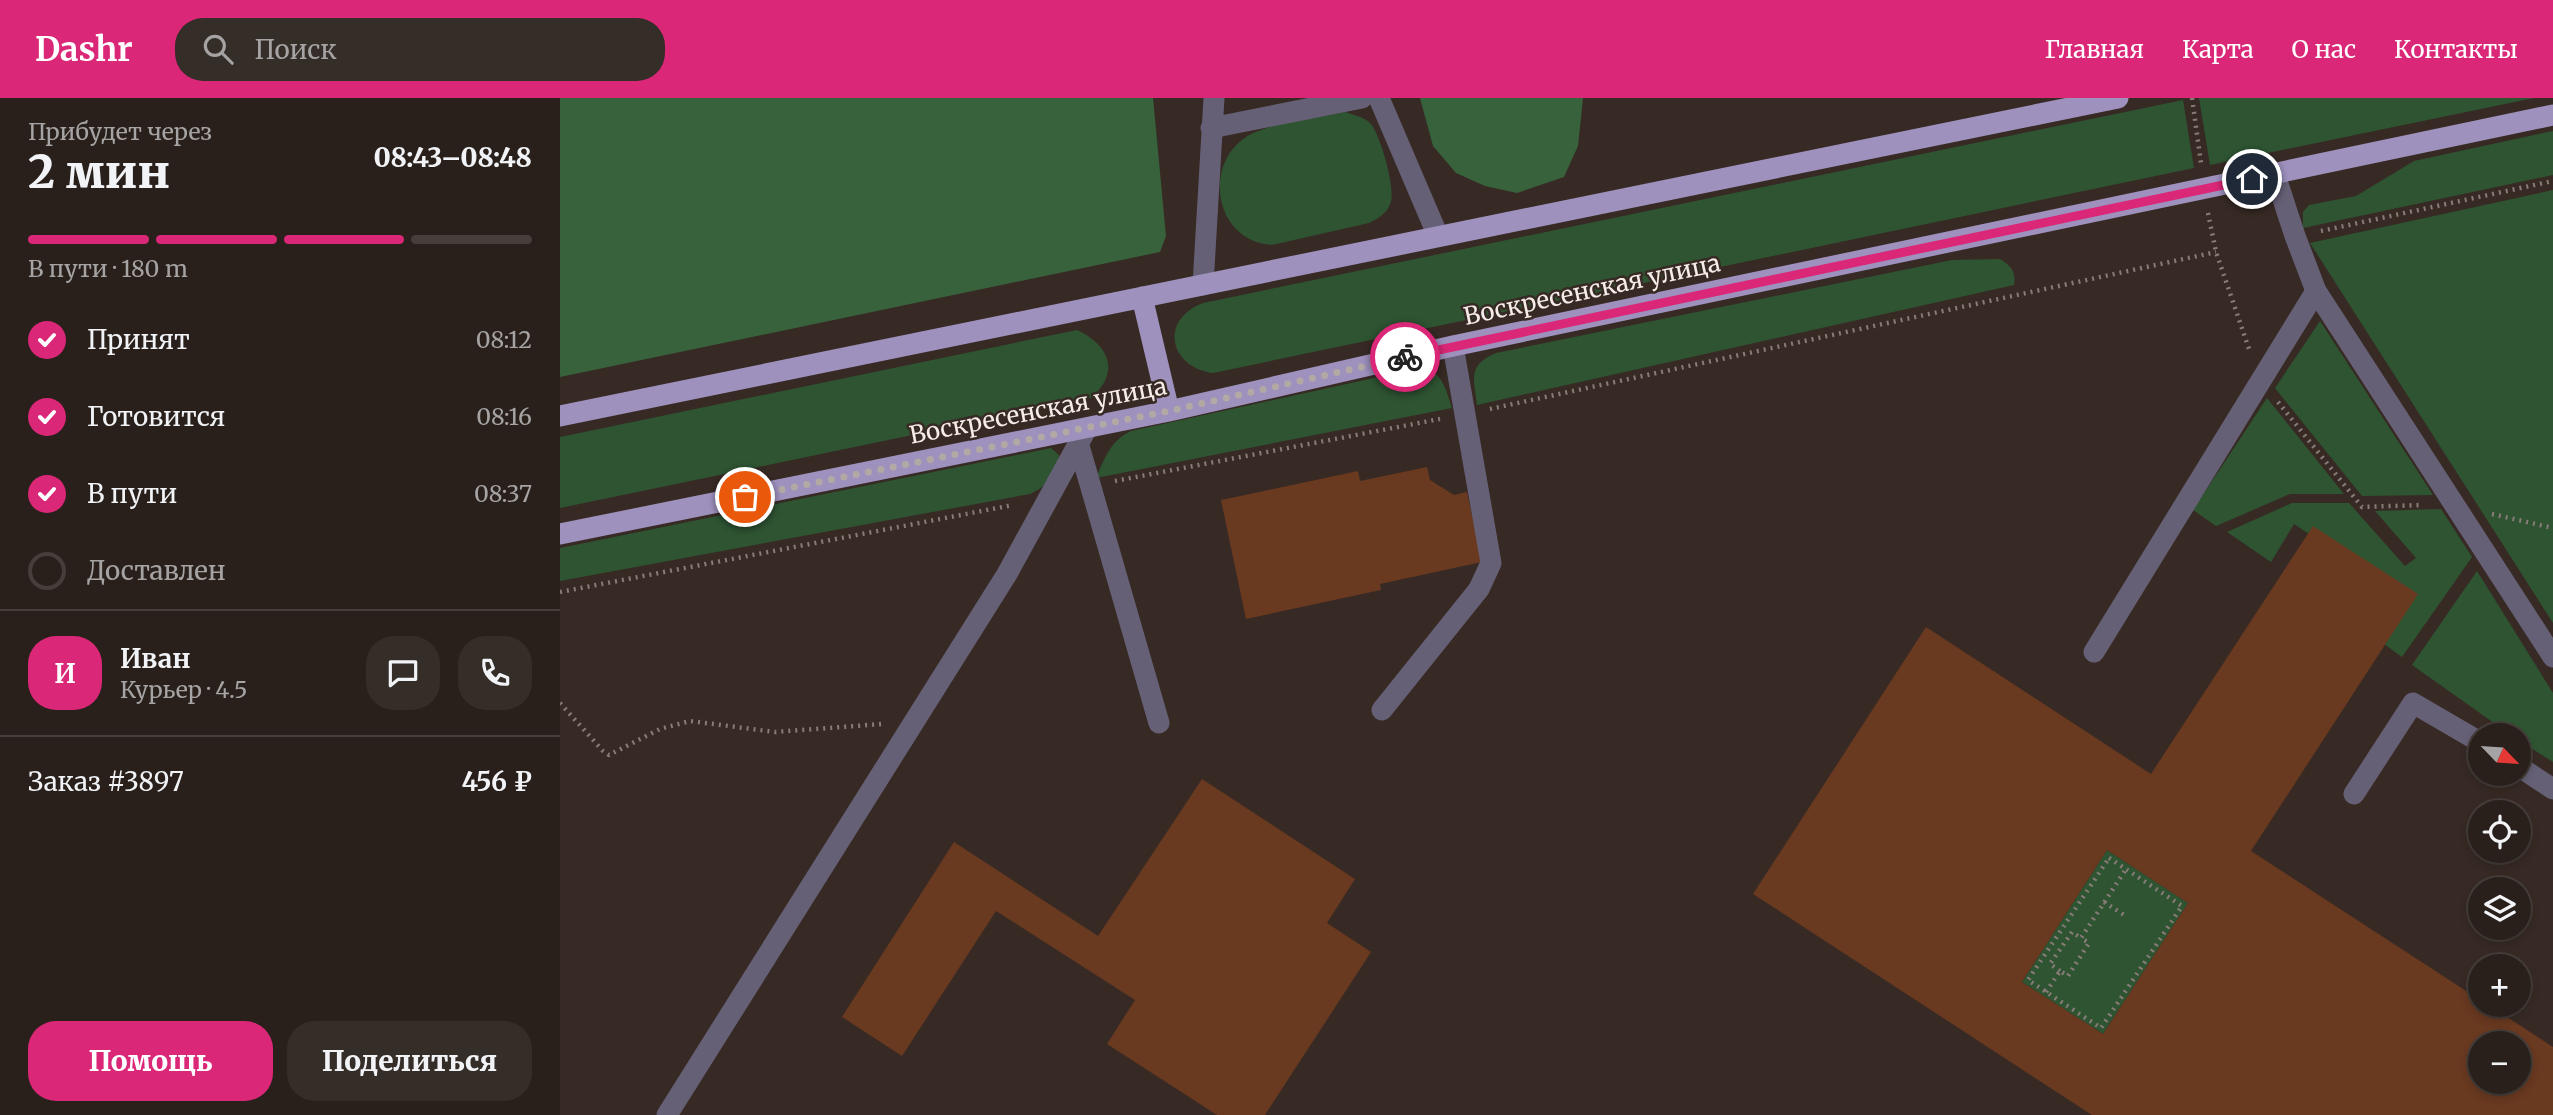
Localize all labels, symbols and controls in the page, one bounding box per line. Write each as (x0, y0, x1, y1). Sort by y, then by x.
search box (175, 18, 665, 81)
text: Dashr (35, 29, 133, 70)
icon: search (199, 30, 237, 68)
text: Поиск (255, 33, 337, 66)
text: Главная (2045, 34, 2144, 65)
text: Карта (2182, 34, 2254, 65)
text: О нас (2292, 34, 2356, 65)
text: Контакты (2394, 34, 2518, 65)
text: Прибудет через (28, 117, 212, 146)
text: 08:43–08:48 (373, 141, 532, 174)
text: 2 мин (28, 143, 170, 201)
pin (2222, 149, 2282, 209)
icon: home (2233, 160, 2271, 198)
street label: Воскресенская улица (1461, 247, 1723, 332)
text: В пути · 180 m (28, 254, 188, 283)
icon: check (28, 321, 66, 359)
courier (1370, 322, 1440, 392)
text: Принят (87, 323, 190, 356)
text: 08:12 (476, 325, 532, 354)
icon: bike (1386, 338, 1424, 376)
street label: Воскресенская улица (907, 370, 1169, 451)
icon: check (28, 398, 66, 436)
text: Готовится (87, 400, 225, 433)
text: 08:16 (476, 402, 532, 431)
pin (715, 467, 775, 527)
icon: check (28, 475, 66, 513)
text: В пути (87, 477, 177, 510)
icon: bag (726, 478, 764, 516)
text: 08:37 (474, 479, 532, 508)
text: Доставлен (87, 554, 226, 587)
button: chat (366, 636, 440, 710)
button: phone (458, 636, 532, 710)
text: Иван (120, 642, 190, 675)
text: И (54, 657, 76, 690)
text: Курьер · 4.5 (120, 675, 248, 704)
north arrow (2468, 723, 2530, 786)
map controls (2468, 723, 2531, 1094)
text: Заказ #3897 (28, 765, 184, 798)
text: 456 ₽ (462, 765, 532, 798)
button: locate (2468, 800, 2531, 863)
button: layers (2468, 877, 2531, 940)
button: + (2468, 954, 2531, 1017)
button: Помощь (28, 1021, 273, 1101)
button: Поделиться (287, 1021, 532, 1101)
button: − (2468, 1031, 2531, 1094)

